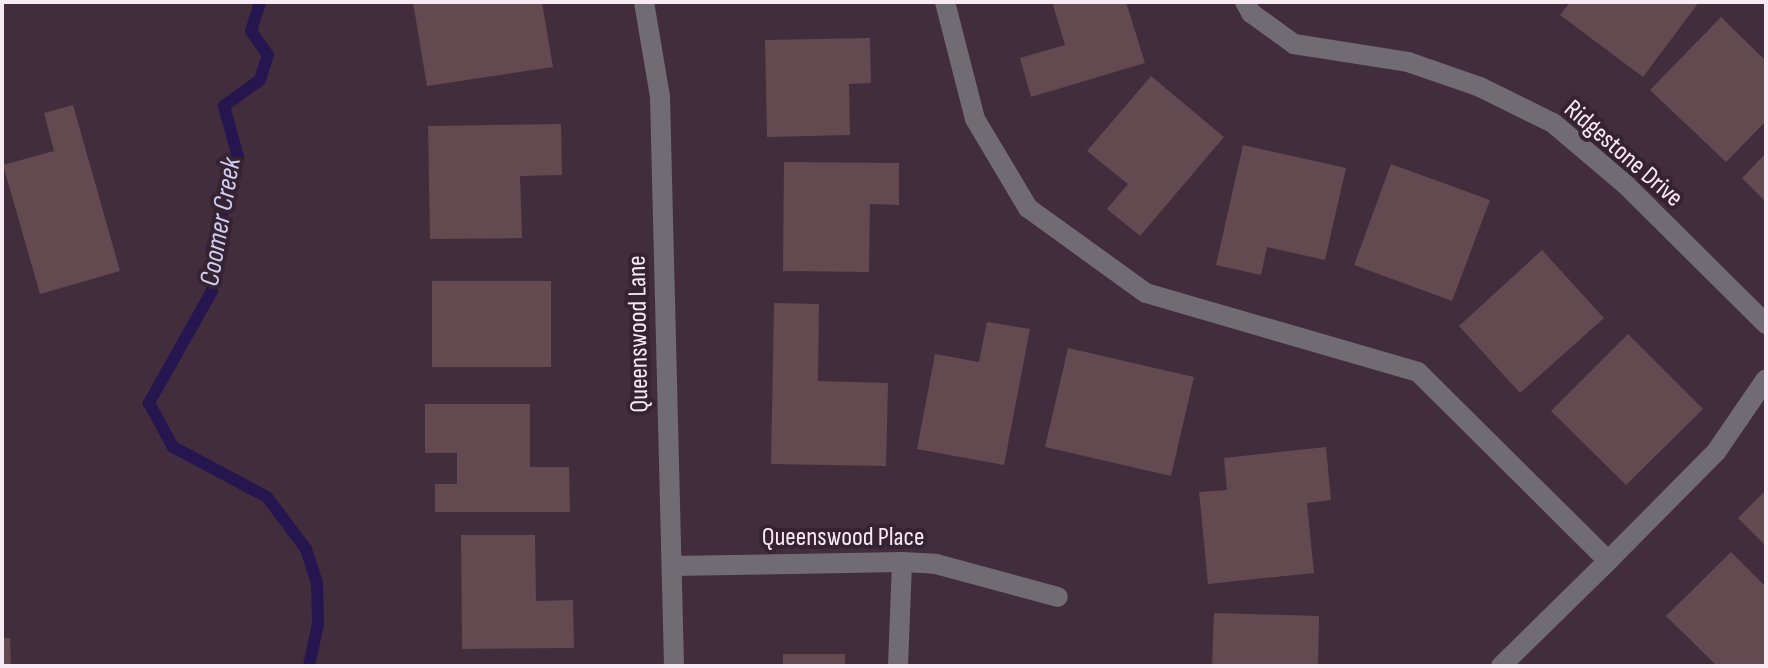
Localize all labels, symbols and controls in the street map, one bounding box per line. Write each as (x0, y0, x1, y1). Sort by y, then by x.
street label: Ridgestone Drive (1557, 94, 1689, 214)
water label: Coomer Creek (193, 155, 249, 289)
street label: Queenswood Lane (622, 255, 656, 413)
street label: Queenswood Place (762, 522, 924, 554)

